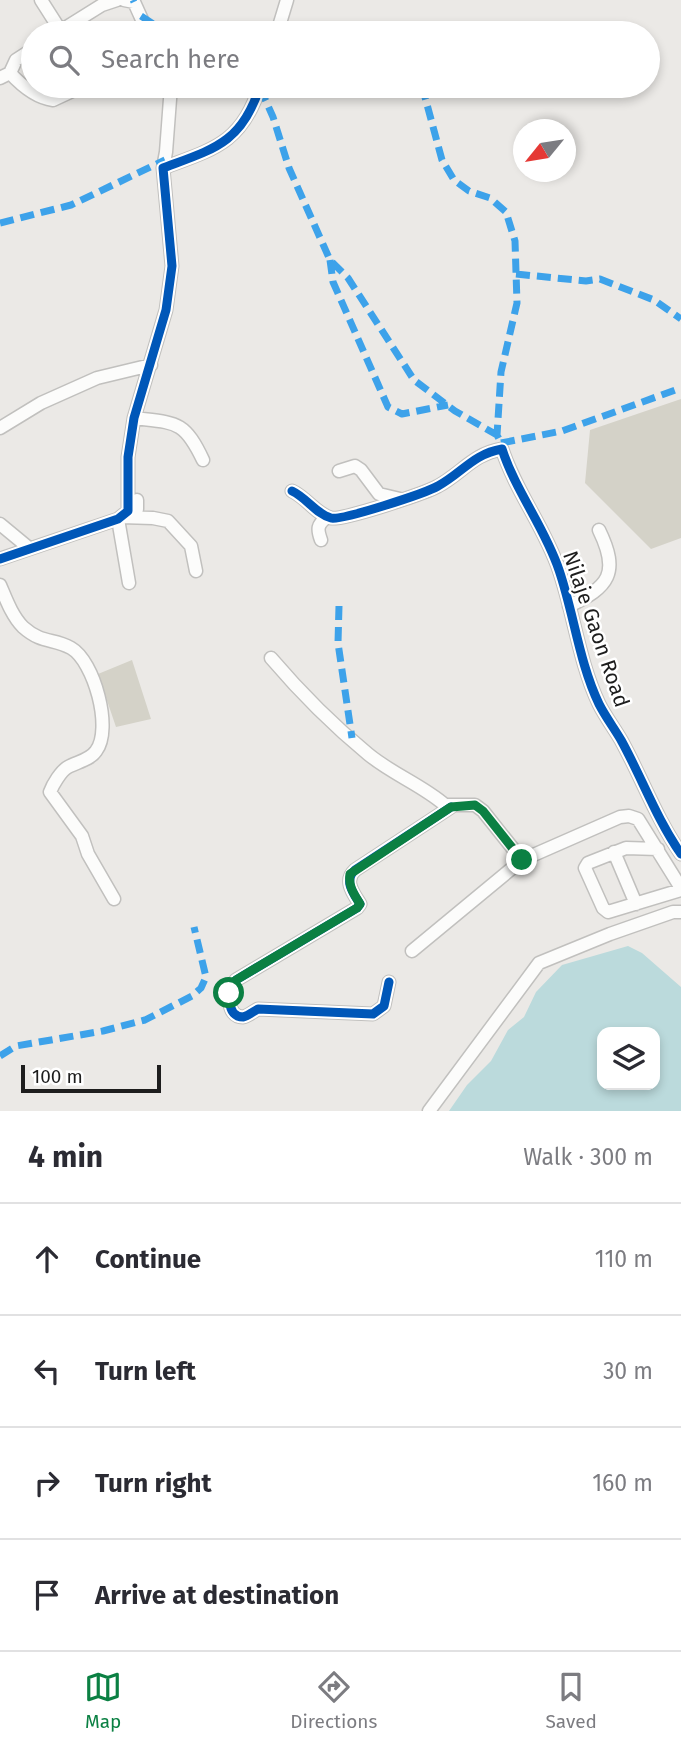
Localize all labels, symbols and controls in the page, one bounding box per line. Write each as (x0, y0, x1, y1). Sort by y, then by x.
search box (21, 21, 660, 98)
icon: search (45, 41, 83, 79)
text: Search here (101, 44, 240, 75)
north arrow (513, 119, 576, 182)
street label: Nilaje Gaon Road (557, 547, 635, 711)
route end (506, 844, 537, 875)
route start (213, 977, 244, 1008)
map controls (597, 1027, 660, 1090)
button: layers (597, 1027, 660, 1090)
scale bar (21, 1062, 161, 1094)
text: 100 m (32, 1065, 83, 1088)
text: 4 min (28, 1139, 103, 1175)
text: Walk · 300 m (523, 1143, 653, 1171)
icon: ahead (28, 1240, 66, 1278)
text: Continue (95, 1244, 201, 1275)
text: 110 m (595, 1245, 653, 1273)
icon: left (28, 1352, 66, 1390)
text: Turn left (95, 1356, 196, 1387)
text: 30 m (603, 1357, 653, 1385)
icon: right (28, 1464, 66, 1502)
text: Turn right (95, 1468, 212, 1499)
text: 160 m (592, 1469, 653, 1497)
icon: arrive (28, 1576, 66, 1614)
text: Arrive at destination (95, 1580, 339, 1611)
tab: Map (84, 1668, 122, 1733)
tab: Directions (290, 1668, 377, 1733)
tab: Saved (546, 1668, 597, 1733)

